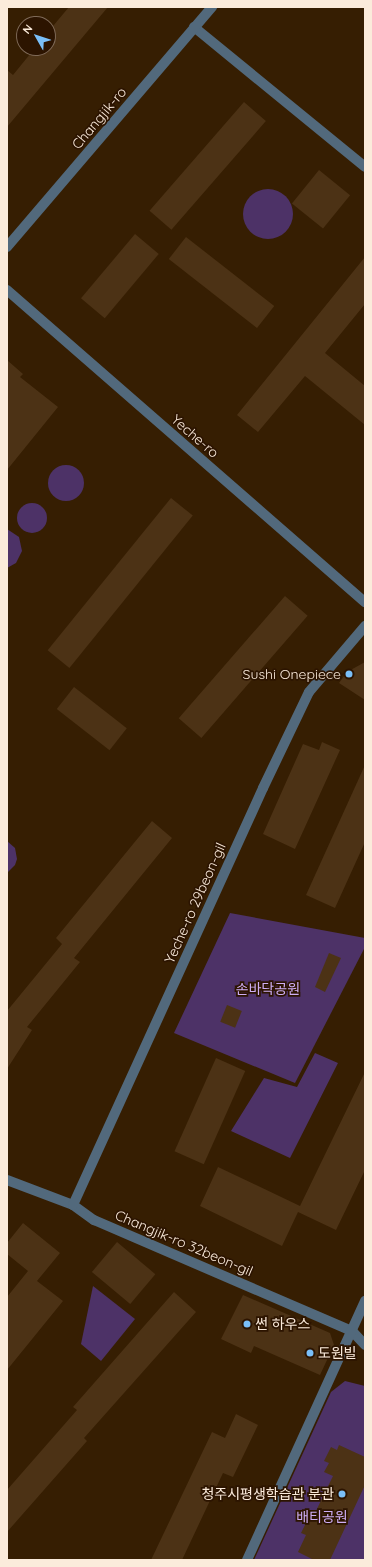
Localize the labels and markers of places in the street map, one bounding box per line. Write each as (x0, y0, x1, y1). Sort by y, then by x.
place label: Sushi Onepiece (243, 666, 341, 682)
marker: Sushi Onepiece (344, 669, 354, 679)
place label: 썬 하우스 (255, 1316, 310, 1332)
marker: 썬 하우스 (242, 1319, 252, 1329)
place label: 도원빌 (318, 1345, 357, 1361)
marker: 도원빌 (305, 1348, 315, 1358)
place label: 청주시평생학습관 분관 (201, 1486, 334, 1502)
marker: 청주시평생학습관 분관 (337, 1489, 347, 1499)

